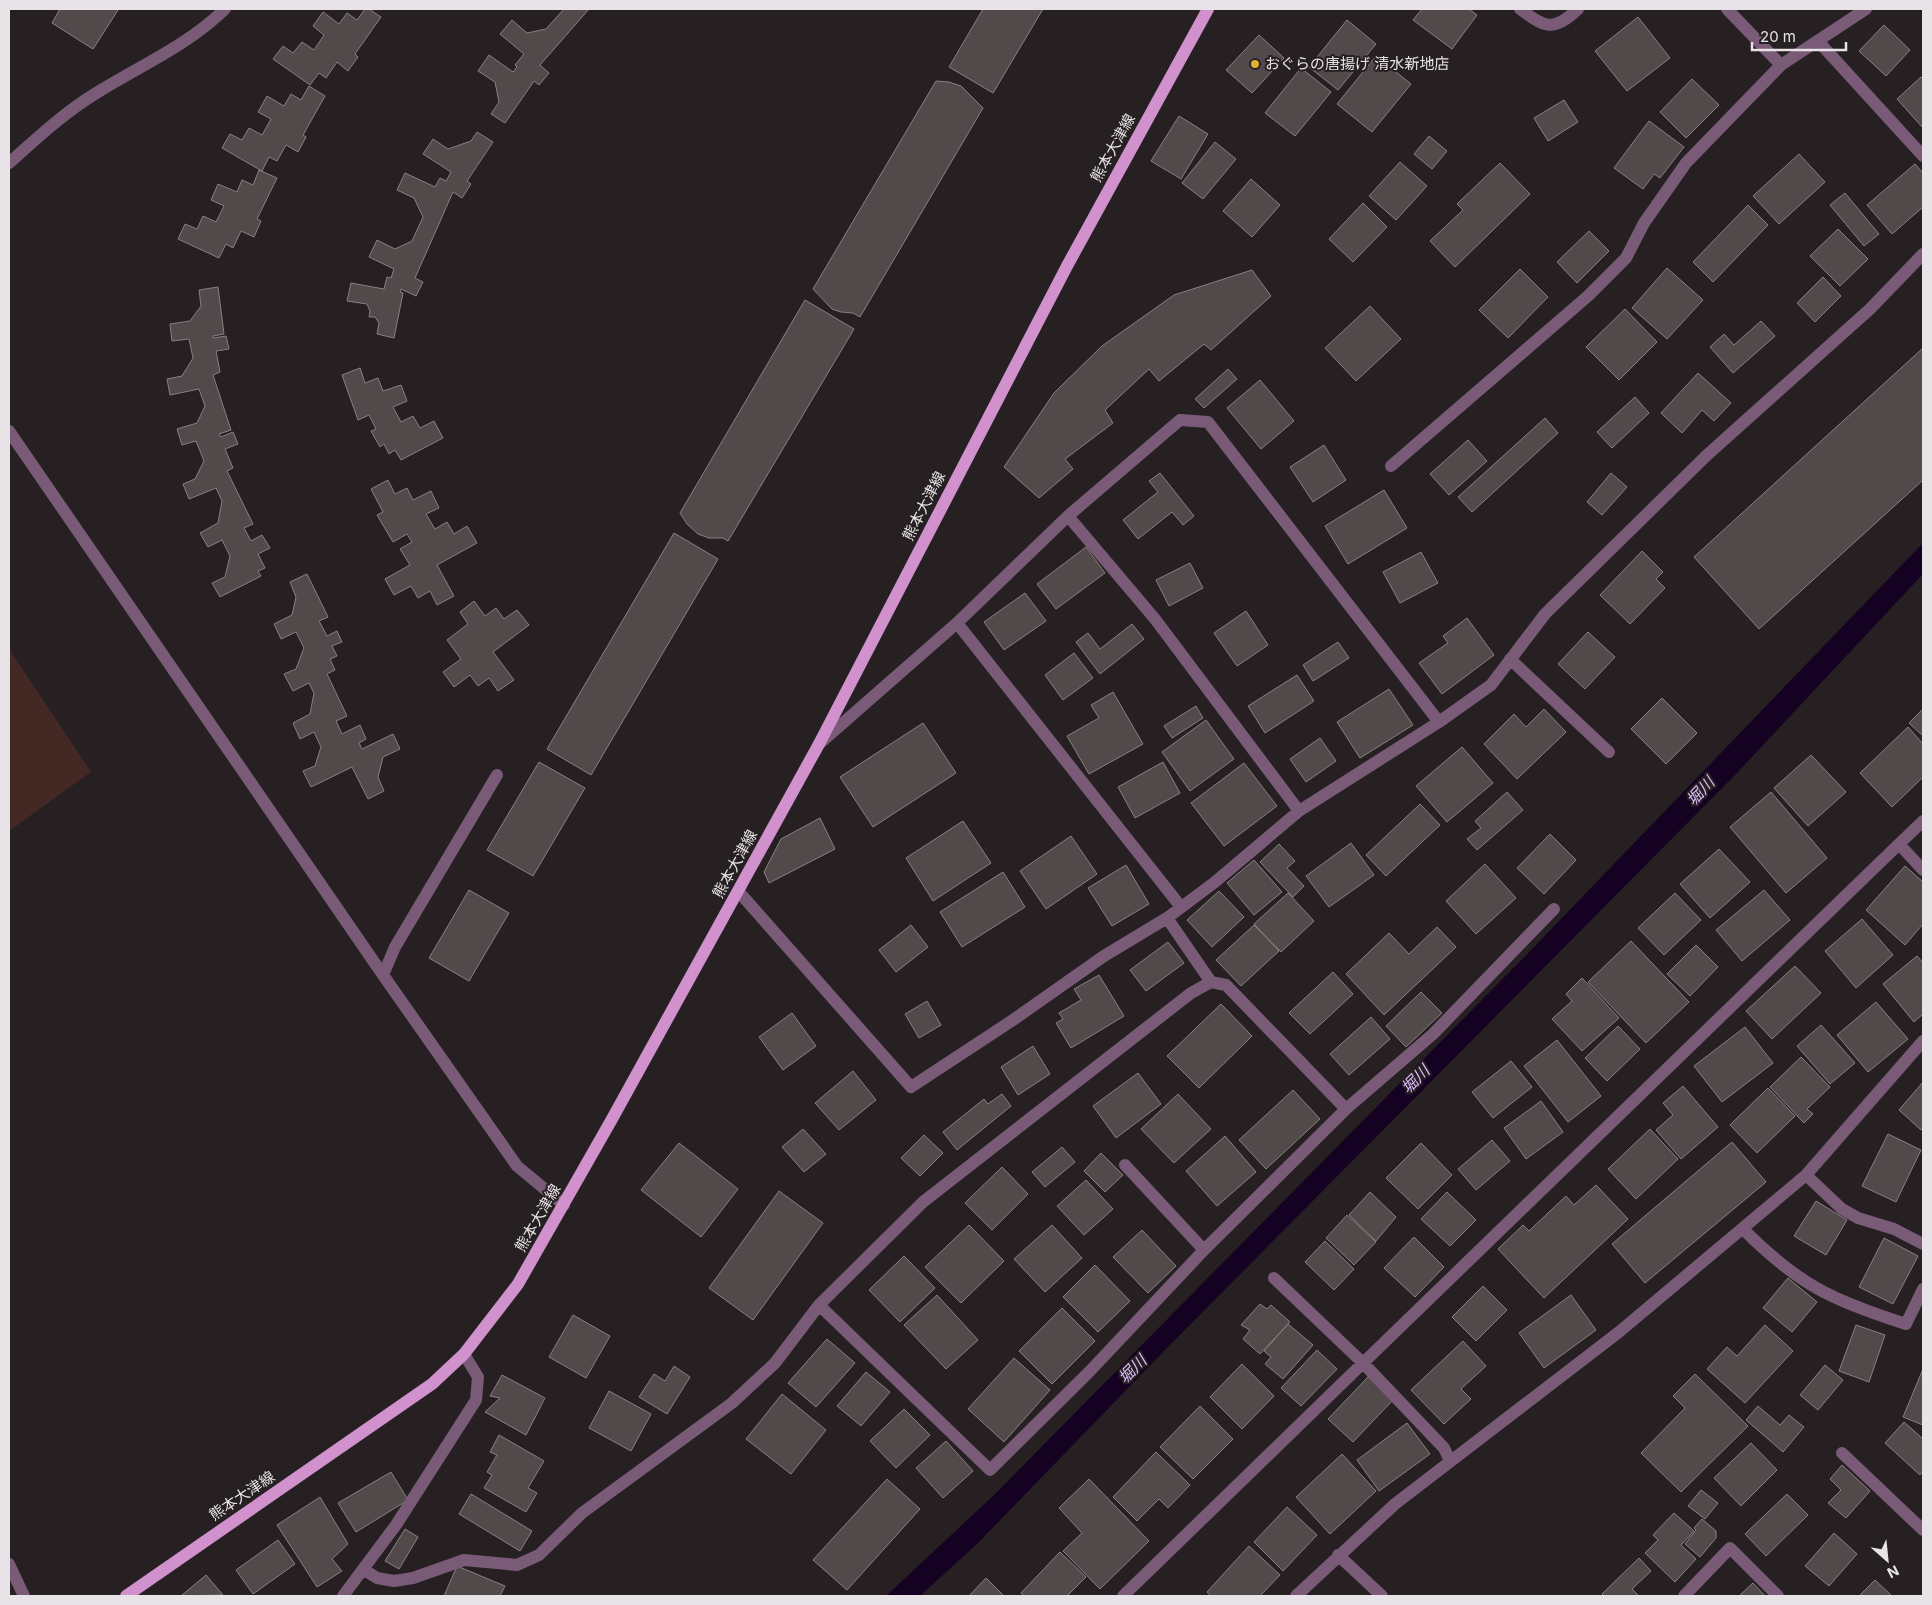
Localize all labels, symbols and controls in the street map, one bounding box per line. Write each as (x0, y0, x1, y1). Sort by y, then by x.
scale bar (1752, 20, 1846, 52)
text: 20 m (1760, 27, 1796, 46)
place label: おぐらの唐揚げ 清水新地店 (1265, 54, 1449, 73)
marker: おぐらの唐揚げ 清水新地店 (1249, 58, 1261, 70)
street label: 熊本大津線 (1086, 110, 1139, 185)
street label: 熊本大津線 (898, 468, 949, 544)
water label: 堀川 (1682, 771, 1720, 810)
street label: 熊本大津線 (708, 826, 761, 901)
water label: 堀川 (1397, 1059, 1435, 1097)
street label: 熊本大津線 (511, 1181, 565, 1255)
water label: 堀川 (1114, 1349, 1152, 1387)
street label: 熊本大津線 (205, 1467, 278, 1524)
north arrow (1862, 1535, 1912, 1585)
text: N (1885, 1562, 1902, 1582)

